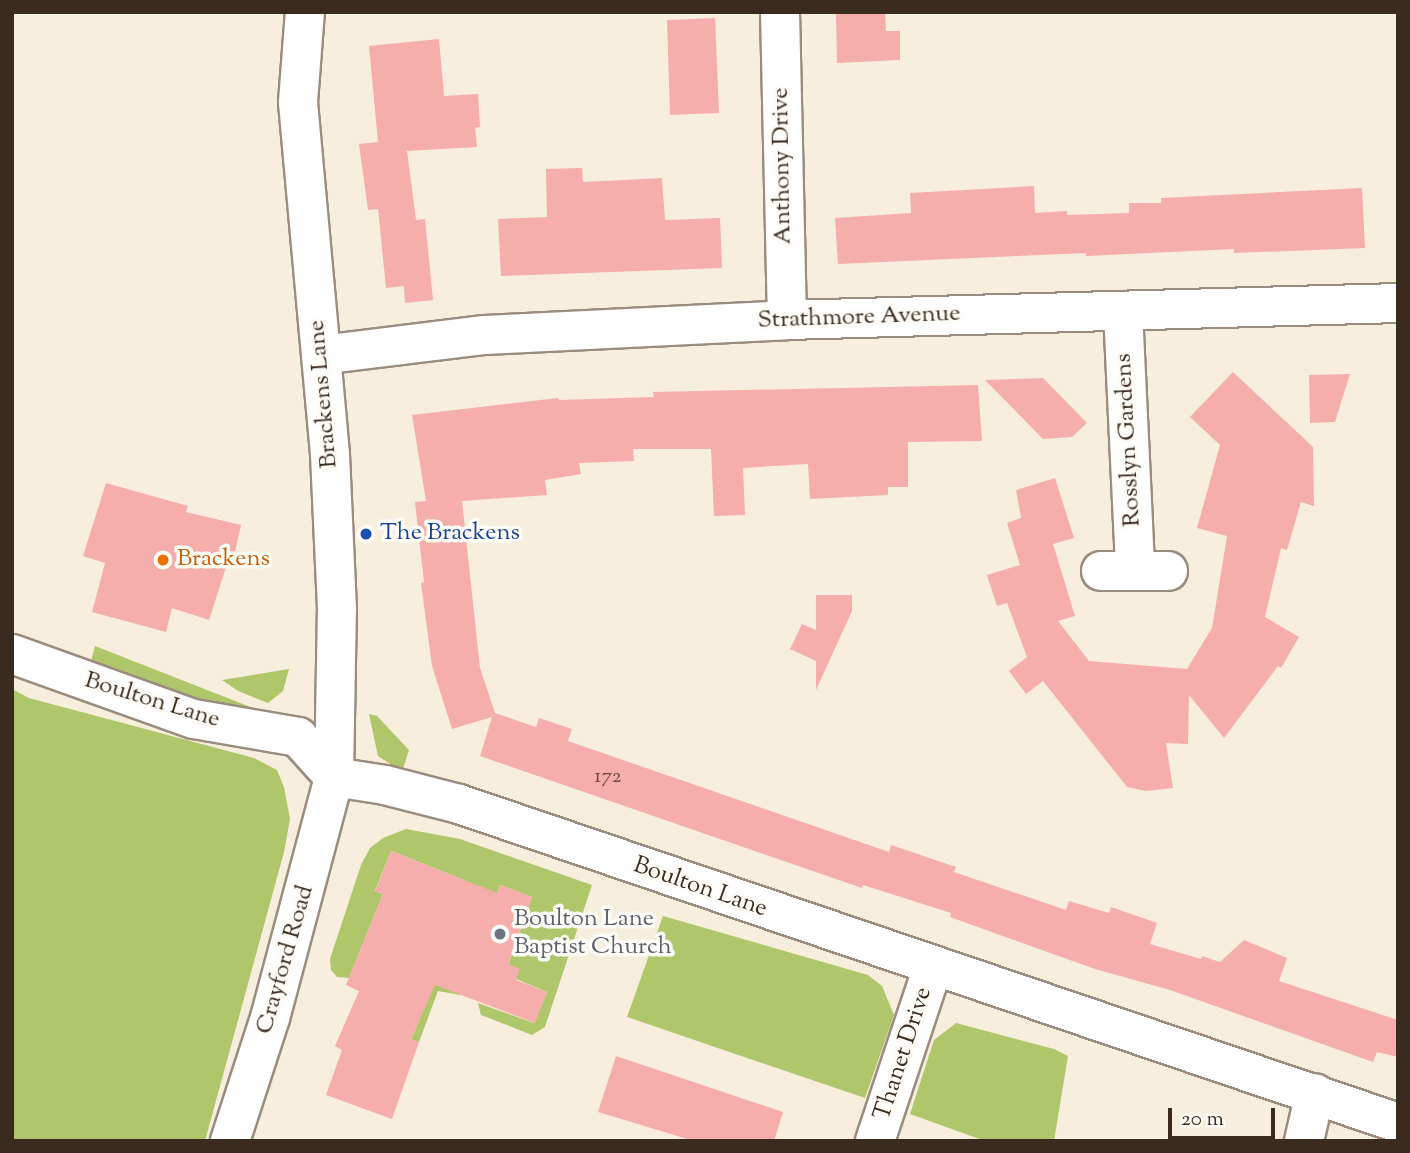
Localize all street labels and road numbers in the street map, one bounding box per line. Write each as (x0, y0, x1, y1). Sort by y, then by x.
street label: Anthony Drive (767, 87, 799, 245)
street label: Strathmore Avenue (757, 300, 961, 336)
street label: Brackens Lane (303, 319, 345, 469)
street label: Rosslyn Gardens (1110, 353, 1148, 527)
street label: Boulton Lane (81, 667, 223, 735)
street label: Boulton Lane (629, 852, 771, 924)
street label: Crayford Road (251, 882, 321, 1038)
street label: Thanet Drive (869, 984, 939, 1124)

